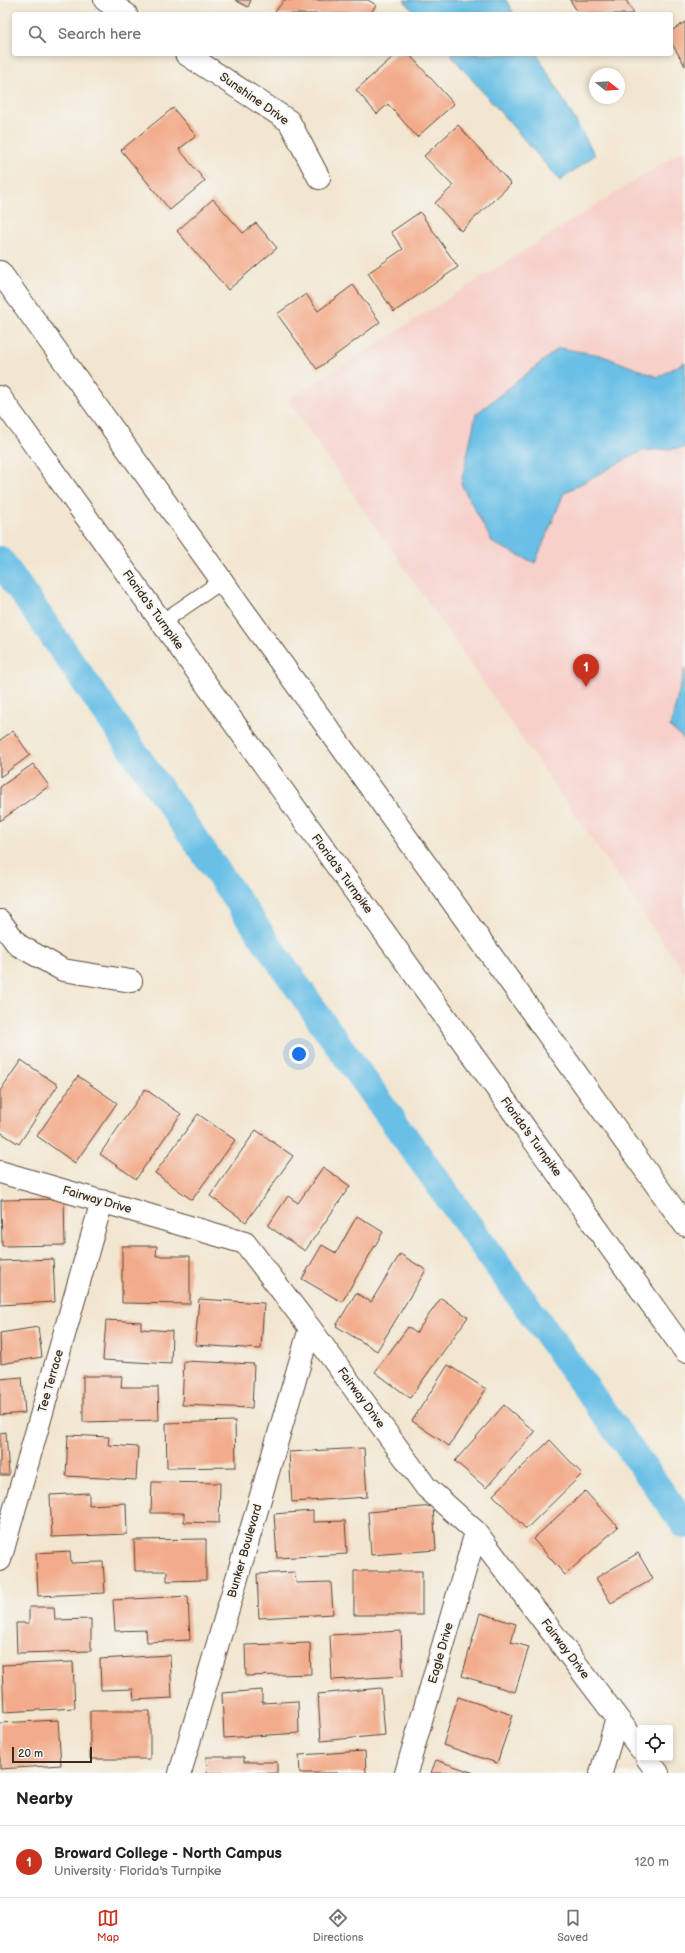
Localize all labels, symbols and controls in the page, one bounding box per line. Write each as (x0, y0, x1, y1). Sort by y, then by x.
search box (12, 12, 673, 56)
icon: search (26, 23, 48, 45)
text: Search here (58, 25, 141, 44)
north arrow (589, 68, 625, 104)
street label: Sunshine Drive (216, 70, 292, 128)
street label: Florida's Turnpike (119, 567, 187, 653)
pin: 1 (573, 654, 599, 687)
street label: Florida's Turnpike (308, 831, 376, 917)
your location (289, 1044, 309, 1064)
street label: Florida's Turnpike (497, 1094, 565, 1180)
street label: Fairway Drive (61, 1183, 133, 1217)
street label: Tee Terrace (35, 1348, 67, 1414)
street label: Fairway Drive (334, 1365, 388, 1431)
street label: Bunker Boulevard (224, 1502, 266, 1600)
street label: Fairway Drive (537, 1616, 593, 1682)
street label: Eagle Drive (425, 1621, 457, 1685)
map controls (637, 1725, 673, 1761)
button: locate (637, 1725, 673, 1761)
scale bar (12, 1745, 92, 1764)
text: 20 m (18, 1747, 43, 1760)
text: Nearby (16, 1789, 73, 1809)
text: Broward College - North Campus (54, 1844, 282, 1863)
text: 1 (26, 1854, 32, 1870)
text: 120 m (634, 1854, 669, 1870)
text: University · Florida's Turnpike (54, 1863, 222, 1879)
tab: Map (97, 1907, 119, 1944)
tab: Directions (313, 1907, 363, 1944)
tab: Saved (557, 1907, 588, 1944)

